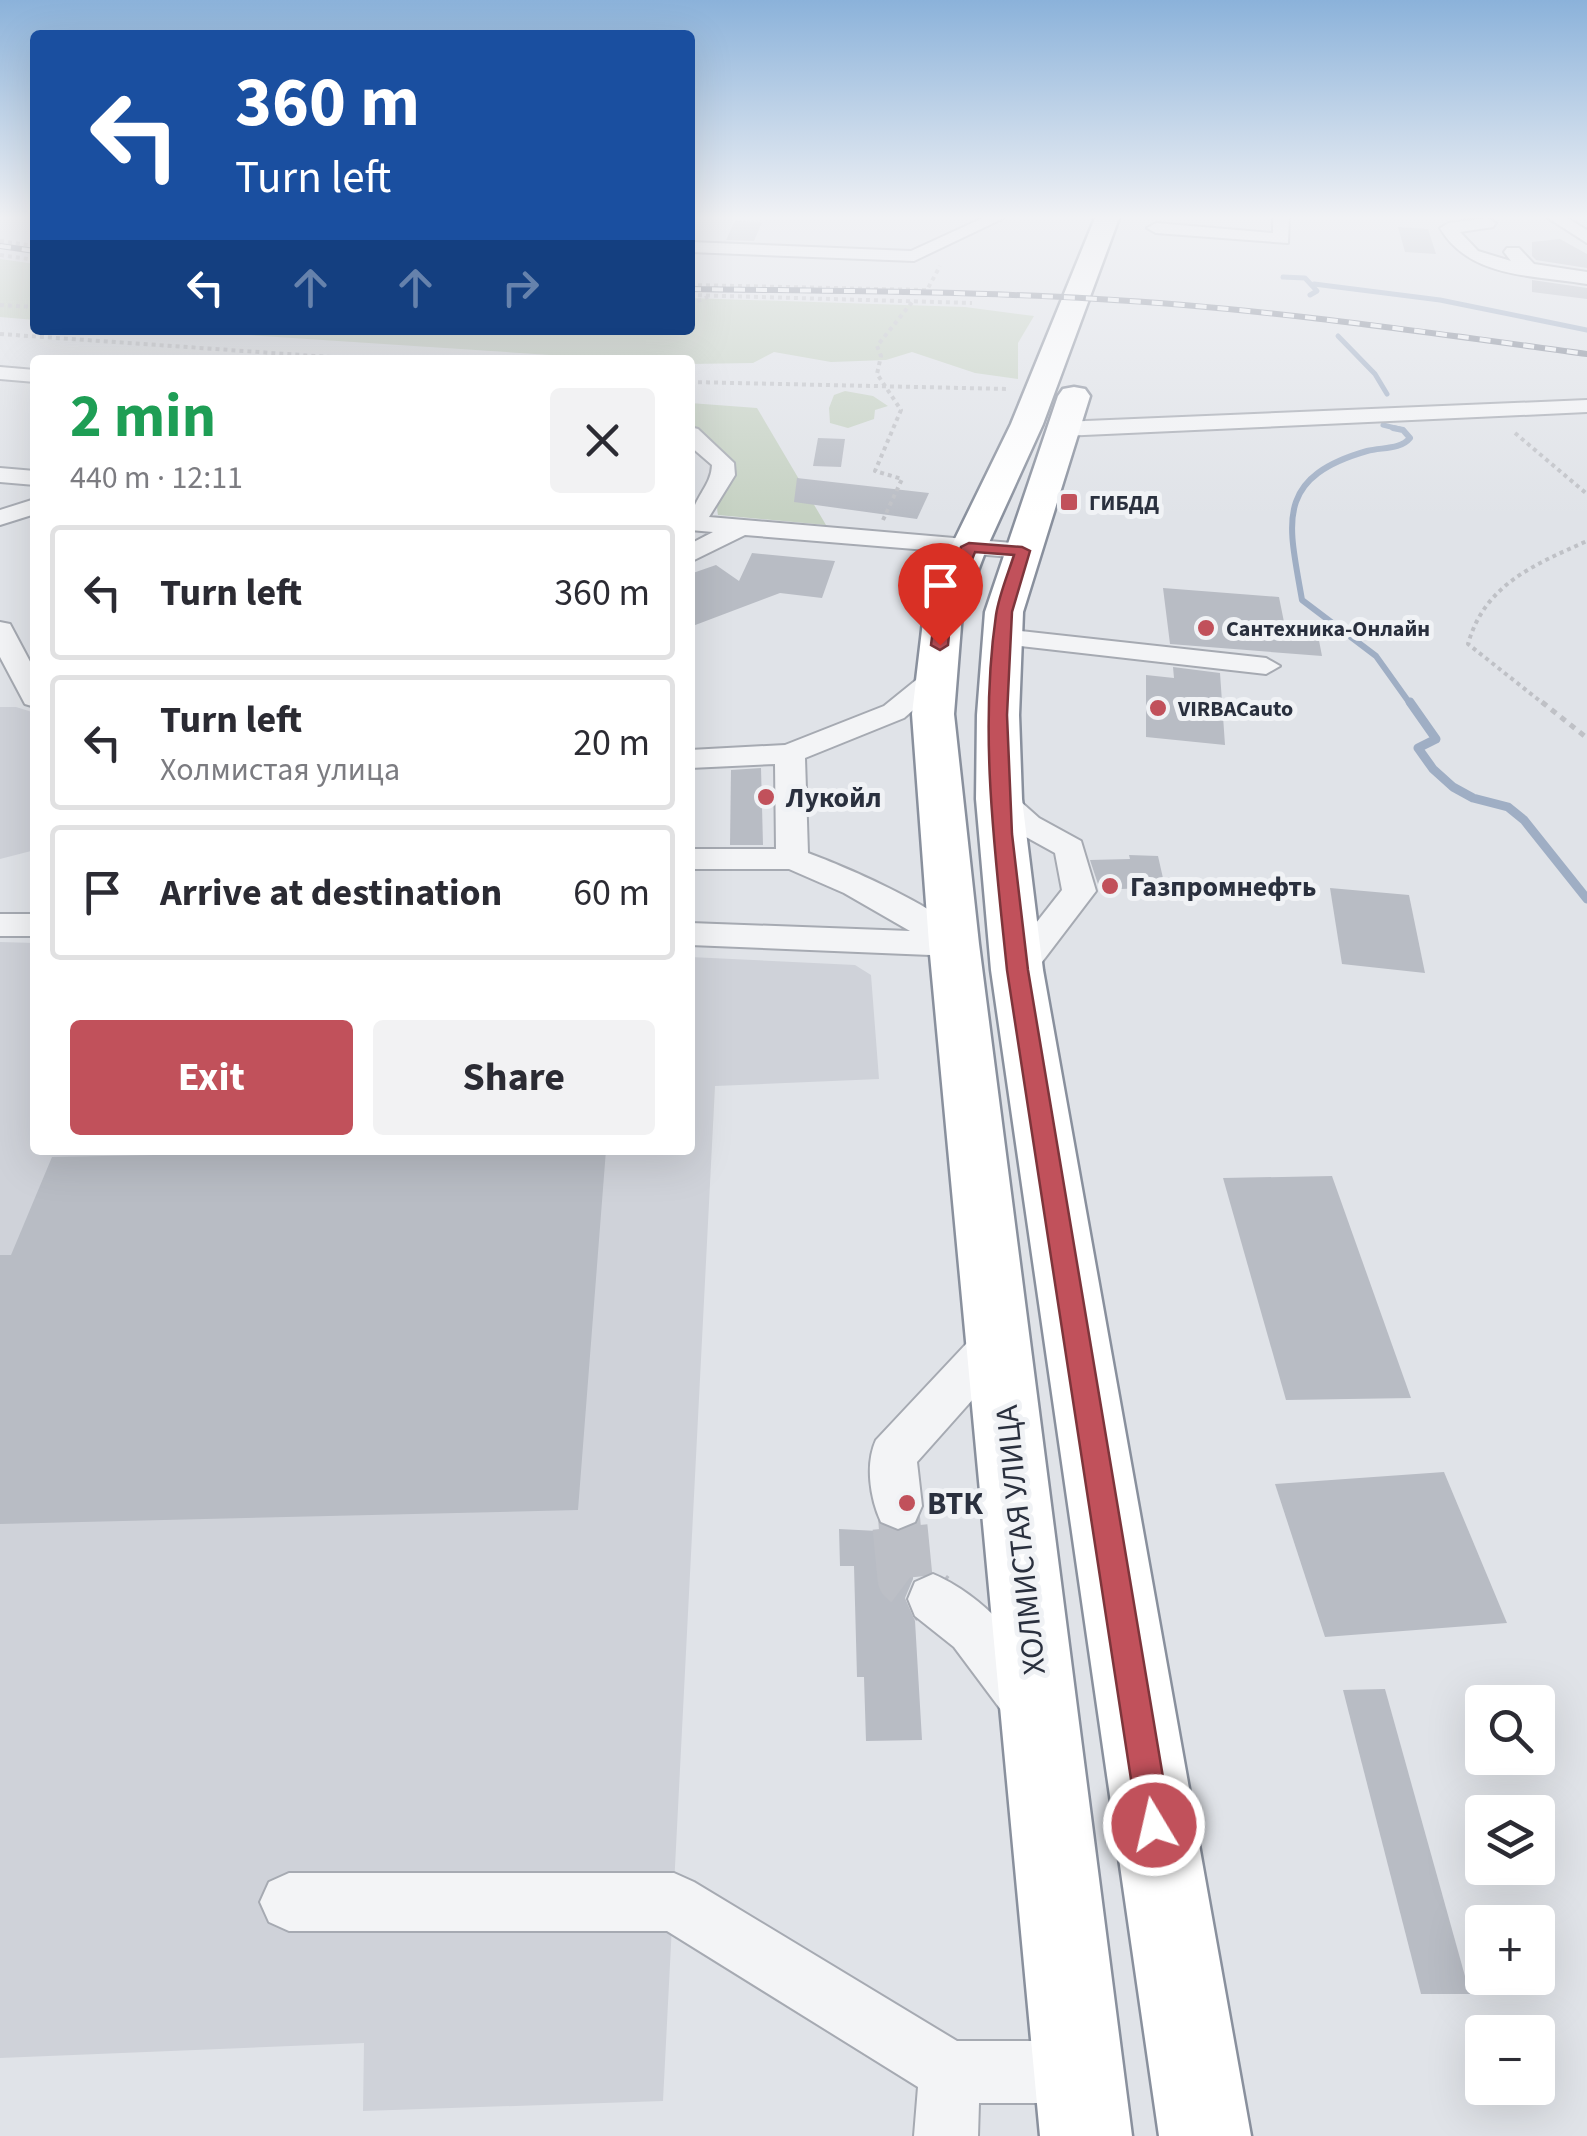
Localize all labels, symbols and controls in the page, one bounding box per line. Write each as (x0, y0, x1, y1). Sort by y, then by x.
text: 360 m (235, 53, 420, 153)
icon: left (70, 70, 200, 200)
text: Turn left (235, 146, 391, 210)
icon: left (178, 260, 233, 315)
icon: ahead (283, 260, 338, 315)
icon: ahead (388, 260, 443, 315)
icon: right (493, 260, 548, 315)
text: 2 min (70, 375, 216, 460)
button: close (550, 388, 655, 493)
text: 440 m · 12:11 (70, 455, 243, 501)
place label: ГИБДД (1089, 487, 1159, 519)
marker: ГИБДД (1058, 491, 1080, 513)
pin (898, 543, 983, 646)
icon: arrive (913, 558, 968, 613)
icon: left (75, 565, 130, 620)
text: Turn left (160, 566, 302, 620)
text: 360 m (554, 566, 650, 620)
place label: Сантехника-Онлайн (1226, 613, 1430, 645)
marker: Сантехника-Онлайн (1195, 617, 1217, 639)
text: Turn left (160, 693, 302, 747)
place label: VIRBACauto (1177, 693, 1293, 725)
marker: VIRBACauto (1147, 697, 1169, 719)
icon: left (75, 715, 130, 770)
text: 20 m (573, 716, 650, 770)
text: Холмистая улица (160, 747, 400, 793)
place label: Лукойл (785, 778, 882, 818)
marker: Лукойл (755, 786, 777, 808)
icon: arrive (75, 865, 130, 920)
text: Arrive at destination (160, 866, 502, 920)
text: 60 m (573, 866, 650, 920)
place label: Газпромнефть (1130, 867, 1317, 907)
marker: Газпромнефть (1099, 875, 1121, 897)
button: Exit (70, 1020, 353, 1135)
button: Share (373, 1020, 655, 1135)
street label: ХОЛМИСТАЯ УЛИЦА (984, 1402, 1058, 1677)
place label: ВТК (927, 1481, 983, 1527)
marker: ВТК (896, 1492, 918, 1514)
map controls (1465, 1685, 1555, 2105)
button: search (1465, 1685, 1555, 1775)
position arrow (1102, 1773, 1206, 1877)
button: layers (1465, 1795, 1555, 1885)
button: + (1465, 1905, 1555, 1995)
button: − (1465, 2015, 1555, 2105)

